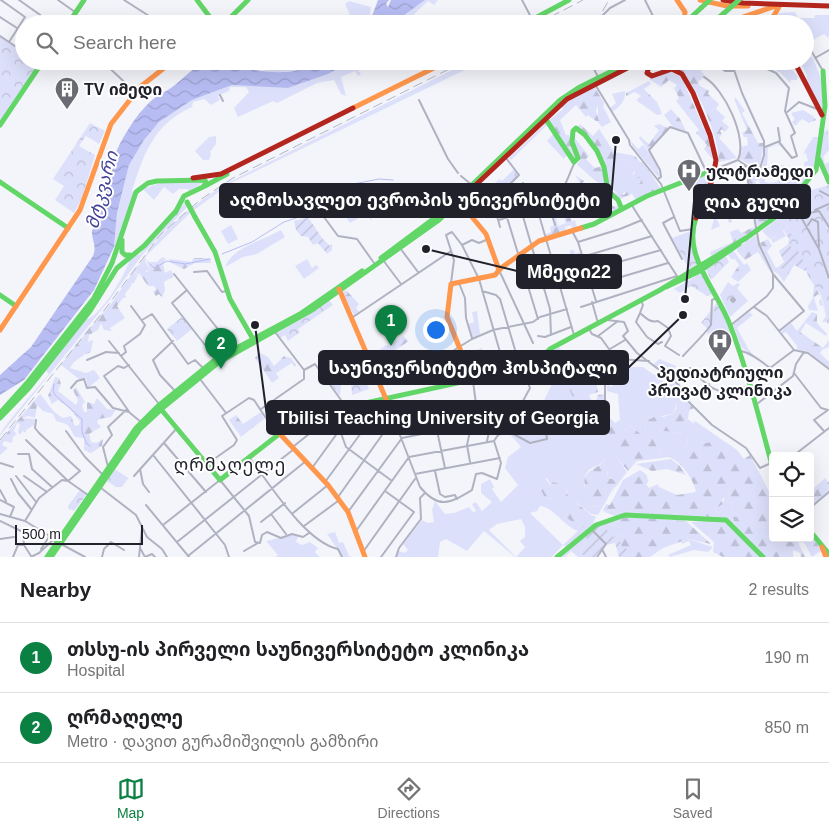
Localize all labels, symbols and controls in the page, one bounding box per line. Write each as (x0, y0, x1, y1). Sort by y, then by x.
search box (15, 15, 814, 70)
icon: search (33, 29, 61, 57)
text: Search here (73, 32, 177, 53)
building icon: TV იმედი (54, 76, 80, 110)
place label: TV იმედი (84, 81, 162, 100)
water label: მტკვარი (82, 148, 123, 231)
hospital icon: ულტრამედი (676, 158, 702, 192)
place label: ულტრამედი (706, 163, 814, 182)
callout: აღმოსავლეთ ევროპის უნივერსიტეტი (220, 184, 611, 217)
callout: ღია გული (694, 185, 810, 218)
text: აღმოსავლეთ ევროპის უნივერსიტეტი (230, 190, 601, 211)
text: ღია გული (704, 192, 800, 213)
callout: Mმედი22 (517, 255, 621, 288)
text: Mმედი22 (527, 262, 611, 283)
pin: 1 (375, 305, 407, 346)
your location (423, 317, 449, 343)
pin: 2 (205, 328, 237, 369)
hospital icon: პედიატრიული პრივატ კლინიკა (707, 328, 733, 362)
callout: საუნივერსიტეტო ჰოსპიტალი (319, 351, 628, 384)
text: საუნივერსიტეტო ჰოსპიტალი (329, 358, 618, 379)
place label: პედიატრიული პრივატ კლინიკა (648, 364, 792, 401)
callout: Tbilisi Teaching University of Georgia (267, 401, 609, 434)
text: Tbilisi Teaching University of Georgia (277, 408, 600, 428)
map controls (769, 452, 814, 542)
button: locate (769, 452, 814, 497)
district label: ღრმაღელე (174, 455, 286, 476)
button: layers (769, 497, 814, 542)
scale bar (15, 522, 142, 545)
text: 500 m (22, 526, 61, 542)
text: Nearby (20, 578, 91, 601)
text: 2 results (749, 581, 809, 598)
text: თსსუ-ის პირველი საუნივერსიტეტო კლინიკა (67, 639, 529, 660)
text: 1 (32, 649, 40, 666)
text: 190 m (765, 649, 809, 666)
text: Hospital (67, 662, 125, 679)
text: ღრმაღელე (67, 707, 183, 728)
text: 2 (32, 719, 40, 736)
text: 850 m (765, 719, 809, 736)
text: Metro · დავით გურამიშვილის გამზირი (67, 733, 378, 750)
tab: Map (117, 775, 145, 821)
tab: Directions (378, 775, 440, 821)
tab: Saved (673, 775, 712, 821)

